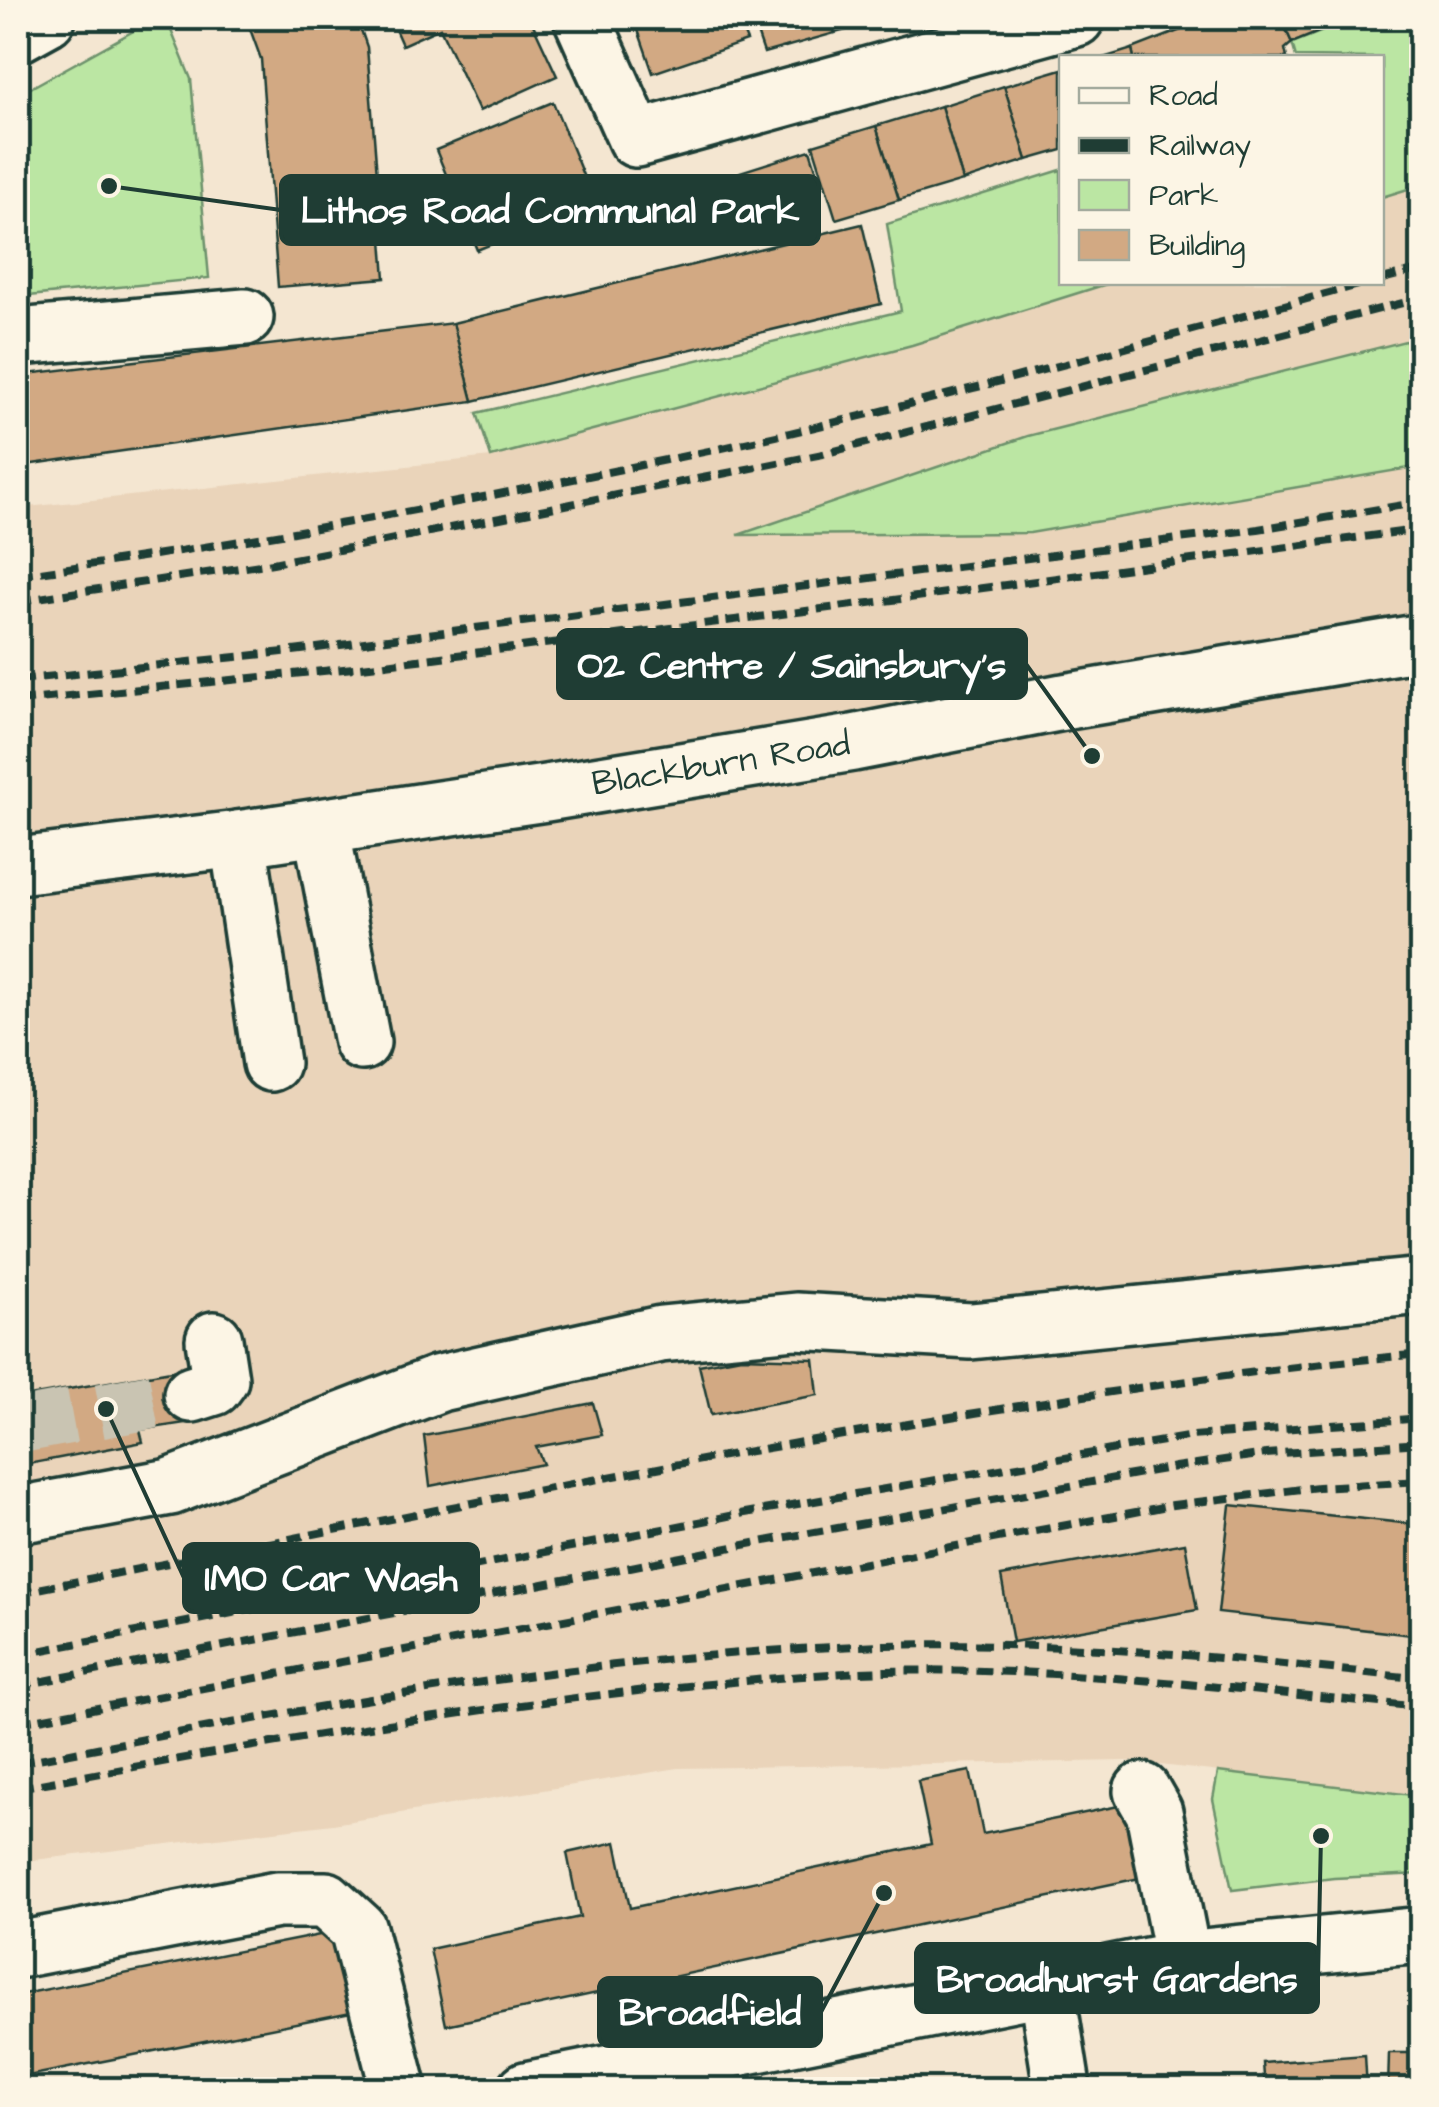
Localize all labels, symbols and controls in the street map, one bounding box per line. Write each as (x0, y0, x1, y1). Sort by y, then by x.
legend (1059, 55, 1384, 285)
text: Road (1149, 75, 1218, 117)
text: Railway (1149, 125, 1251, 168)
text: Park (1149, 175, 1218, 217)
callout: Lithos Road Communal Park (281, 176, 819, 244)
text: Lithos Road Communal Park (301, 186, 800, 238)
text: Building (1149, 225, 1245, 268)
callout: O2 Centre / Sainsbury's (558, 630, 1026, 698)
text: O2 Centre / Sainsbury's (578, 641, 1006, 695)
street label: Blackburn Road (589, 719, 854, 809)
callout: IMO Car Wash (184, 1544, 478, 1612)
text: IMO Car Wash (204, 1554, 459, 1606)
callout: Broadhurst Gardens (916, 1944, 1318, 2012)
text: Broadhurst Gardens (936, 1955, 1298, 2007)
callout: Broadfield (599, 1978, 821, 2046)
text: Broadfield (619, 1988, 802, 2040)

